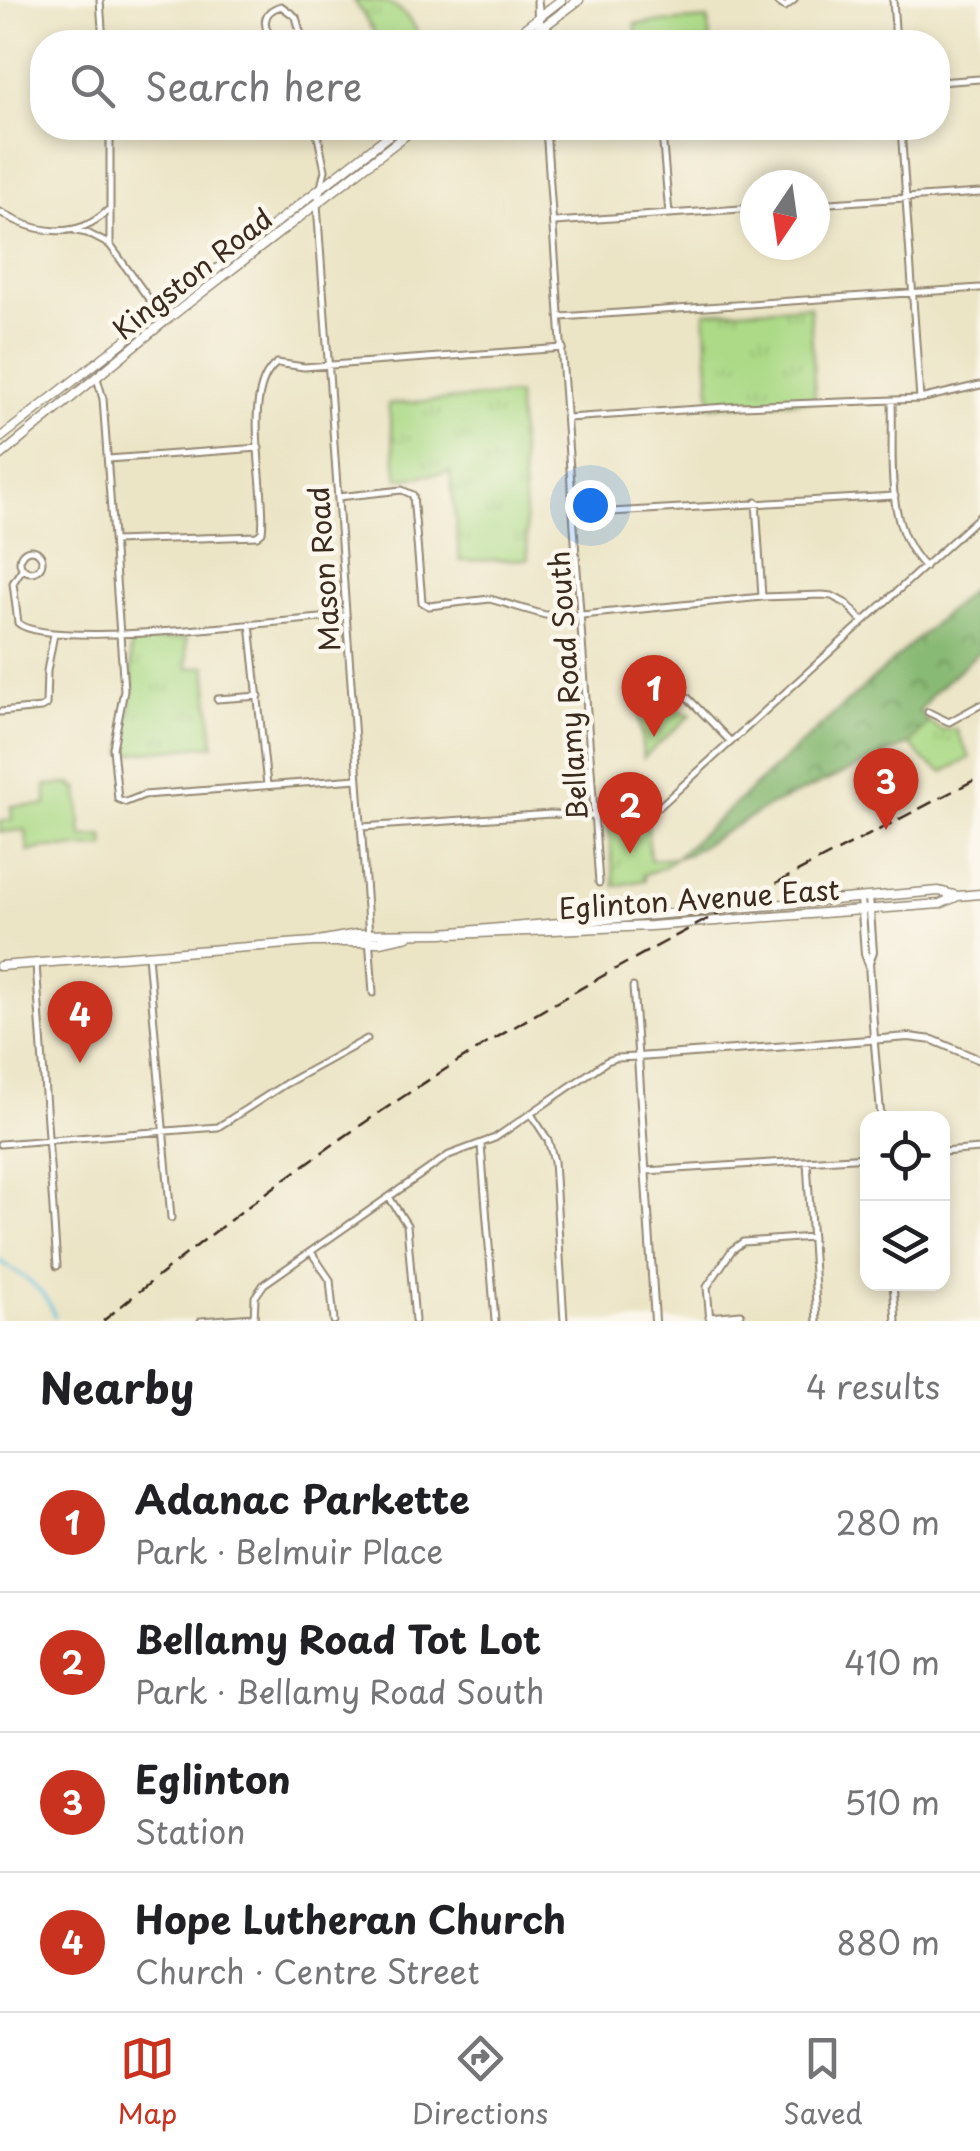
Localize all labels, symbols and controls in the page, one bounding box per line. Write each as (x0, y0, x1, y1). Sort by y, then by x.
search box (30, 30, 950, 140)
text: Search here (145, 57, 362, 114)
icon: search (65, 58, 120, 113)
north arrow (740, 170, 830, 260)
street label: Kingston Road (103, 197, 281, 349)
your location (565, 480, 616, 531)
street label: Mason Road (296, 485, 350, 653)
street label: Bellamy Road South (536, 550, 598, 822)
pin: 1 (622, 654, 686, 737)
pin: 3 (854, 748, 918, 830)
pin: 2 (598, 772, 662, 854)
street label: Eglinton Avenue East (557, 867, 841, 929)
pin: 4 (48, 980, 112, 1063)
map controls (860, 1111, 950, 1291)
button: locate (860, 1111, 950, 1201)
button: layers (860, 1201, 950, 1291)
text: Nearby (40, 1355, 194, 1418)
text: 4 results (806, 1362, 940, 1410)
text: Adanac Parkette (135, 1470, 470, 1527)
text: 1 (65, 1498, 80, 1546)
text: 280 m (836, 1498, 940, 1546)
text: Park · Belmuir Place (135, 1527, 443, 1575)
text: Bellamy Road Tot Lot (135, 1610, 541, 1667)
text: 2 (61, 1638, 84, 1686)
text: 410 m (844, 1638, 940, 1686)
text: Park · Bellamy Road South (135, 1667, 544, 1715)
text: Eglinton (135, 1750, 291, 1807)
text: 3 (62, 1778, 83, 1826)
text: 510 m (844, 1778, 940, 1826)
text: Station (135, 1807, 246, 1855)
text: Hope Lutheran Church (135, 1890, 566, 1947)
text: 4 (62, 1918, 83, 1966)
text: 880 m (836, 1918, 940, 1966)
text: Church · Centre Street (135, 1947, 480, 1995)
tab: Map (117, 2031, 177, 2134)
tab: Directions (412, 2031, 548, 2134)
tab: Saved (783, 2031, 863, 2134)

